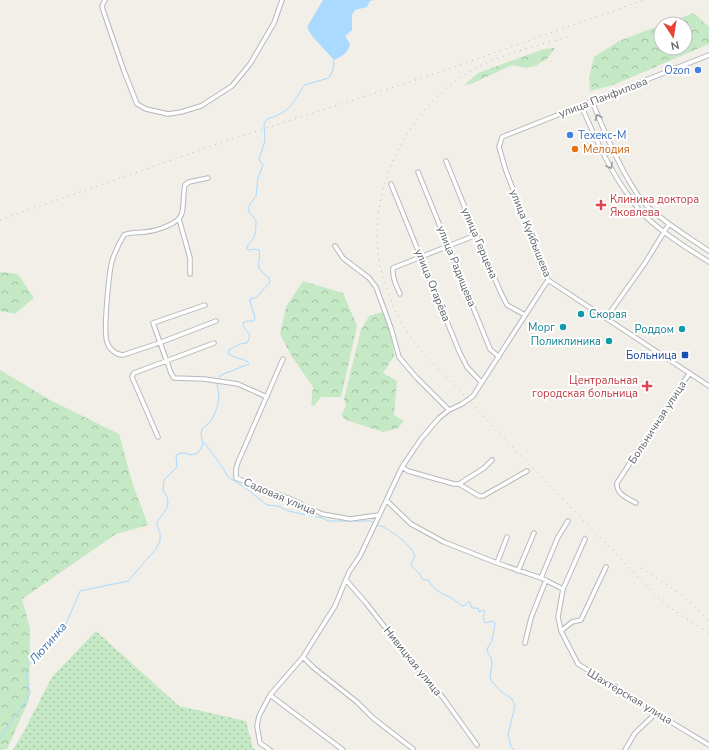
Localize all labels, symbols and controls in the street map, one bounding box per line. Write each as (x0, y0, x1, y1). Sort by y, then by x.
north arrow (653, 16, 693, 56)
text: N (669, 37, 681, 53)
place label: Ozon (664, 63, 690, 78)
marker: Ozon (693, 65, 703, 75)
street label: улица Панфилова (557, 74, 650, 121)
one-way arrow (595, 113, 603, 121)
place label: Техекс-М (578, 128, 626, 143)
marker: Техекс-М (565, 130, 575, 140)
place label: Мелодия (583, 142, 630, 157)
marker: Мелодия (570, 144, 580, 154)
one-way arrow (605, 162, 612, 169)
street label: улица Куйбышева (506, 187, 555, 279)
place label: Клиника доктора Яковлева (610, 192, 699, 220)
marker: Клиника доктора Яковлева (595, 199, 607, 211)
street label: улица Герцена (458, 205, 501, 281)
street label: улица Радищева (433, 223, 480, 309)
street label: улица Огарёва (411, 247, 454, 324)
place label: Скорая (589, 307, 627, 322)
marker: Скорая (576, 309, 586, 319)
place label: Морг (528, 320, 555, 335)
marker: Морг (558, 322, 568, 332)
place label: Роддом (634, 322, 674, 337)
marker: Роддом (677, 324, 687, 334)
place label: Поликлиника (531, 334, 601, 349)
marker: Поликлиника (604, 336, 614, 346)
place label: Больница (626, 348, 677, 363)
marker: Больница (680, 350, 690, 360)
place label: Центральная городская больница (532, 373, 638, 401)
street label: Больничная улица (625, 378, 690, 467)
marker: Центральная городская больница (641, 380, 653, 392)
street label: Садовая улица (241, 474, 318, 519)
water label: Лютинка (25, 619, 71, 668)
street label: Нивицкая улица (380, 624, 445, 699)
street label: Шахтёрская улица (584, 665, 675, 728)

